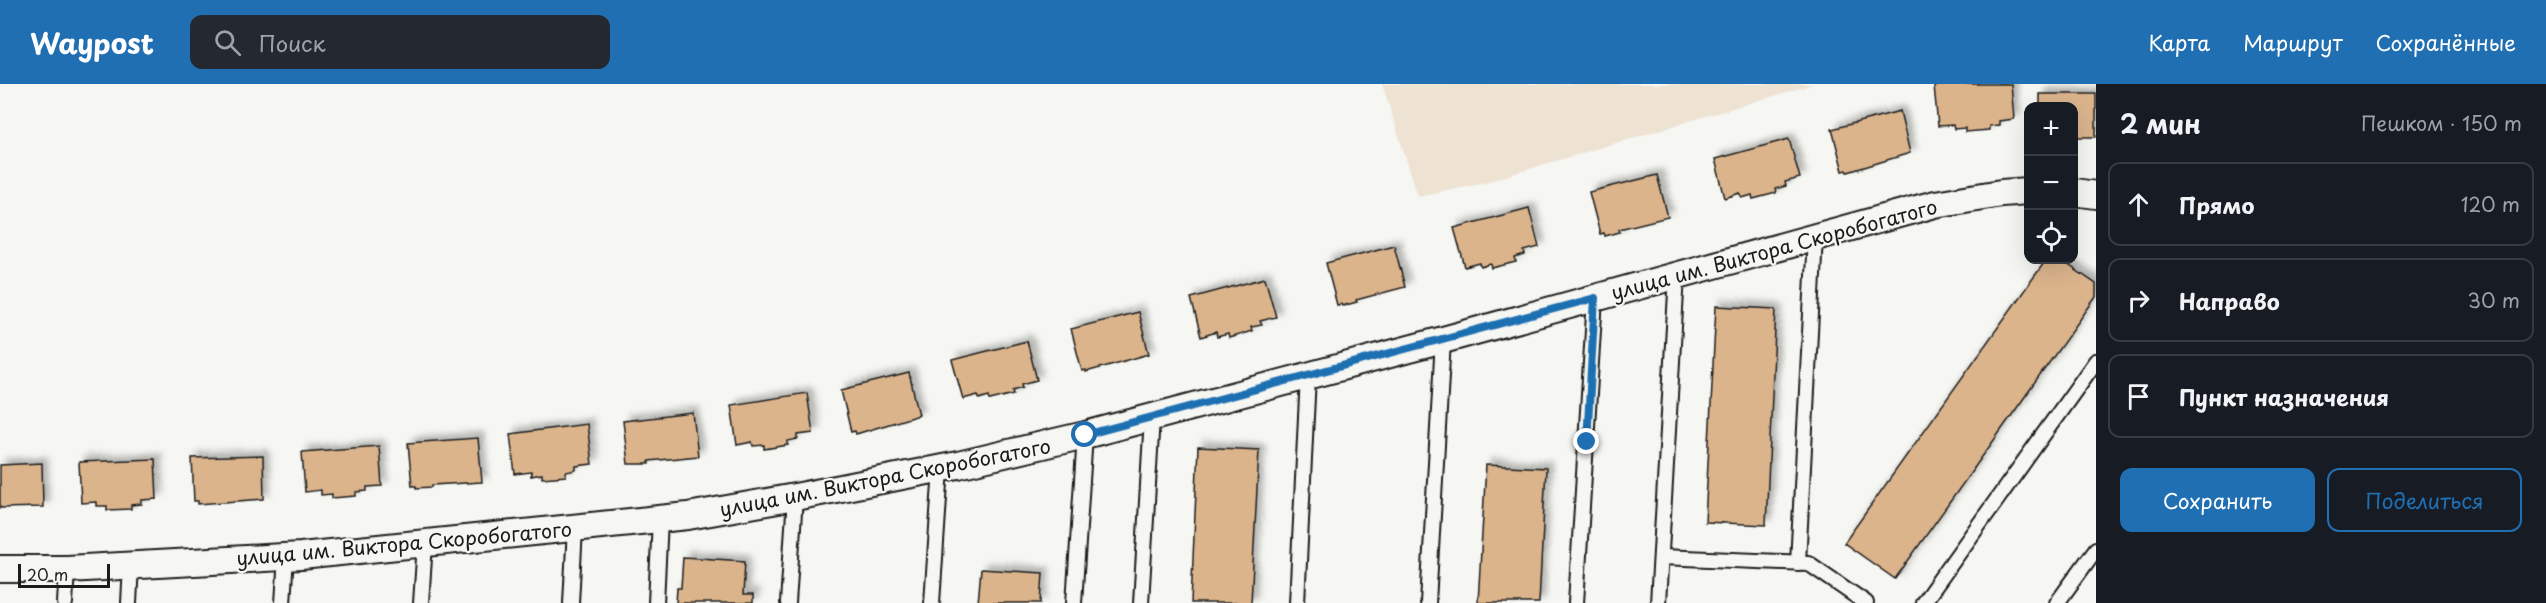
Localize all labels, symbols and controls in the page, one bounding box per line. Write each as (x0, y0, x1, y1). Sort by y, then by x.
search box (190, 15, 610, 69)
text: Waypost (30, 21, 154, 64)
icon: search (211, 26, 244, 59)
text: Поиск (259, 26, 326, 59)
text: Карта (2149, 26, 2210, 58)
text: Маршрут (2243, 26, 2343, 58)
text: Сохранённые (2376, 26, 2516, 58)
map controls (2024, 102, 2078, 264)
button: + (2024, 102, 2078, 156)
text: 2 мин (2120, 104, 2201, 143)
text: Пешком · 150 m (2361, 108, 2522, 138)
button: − (2024, 156, 2078, 210)
icon: ahead (2122, 188, 2155, 221)
text: Прямо (2179, 188, 2254, 221)
text: 120 m (2461, 189, 2520, 219)
street label: улица им. Виктора Скоробогатого (1607, 191, 1941, 307)
button: locate (2024, 210, 2078, 264)
icon: right (2122, 284, 2155, 317)
text: Направо (2179, 284, 2280, 317)
text: 30 m (2467, 285, 2520, 315)
icon: arrive (2122, 380, 2155, 413)
text: Пункт назначения (2179, 380, 2389, 413)
route start (1071, 421, 1097, 447)
route end (1573, 428, 1599, 454)
street label: улица им. Виктора Скоробогатого (717, 430, 1053, 524)
button: Сохранить (2120, 468, 2315, 532)
button: Поделиться (2327, 468, 2522, 532)
street label: улица им. Виктора Скоробогатого (235, 513, 573, 573)
scale bar (18, 561, 110, 588)
text: 20 m (27, 562, 68, 586)

